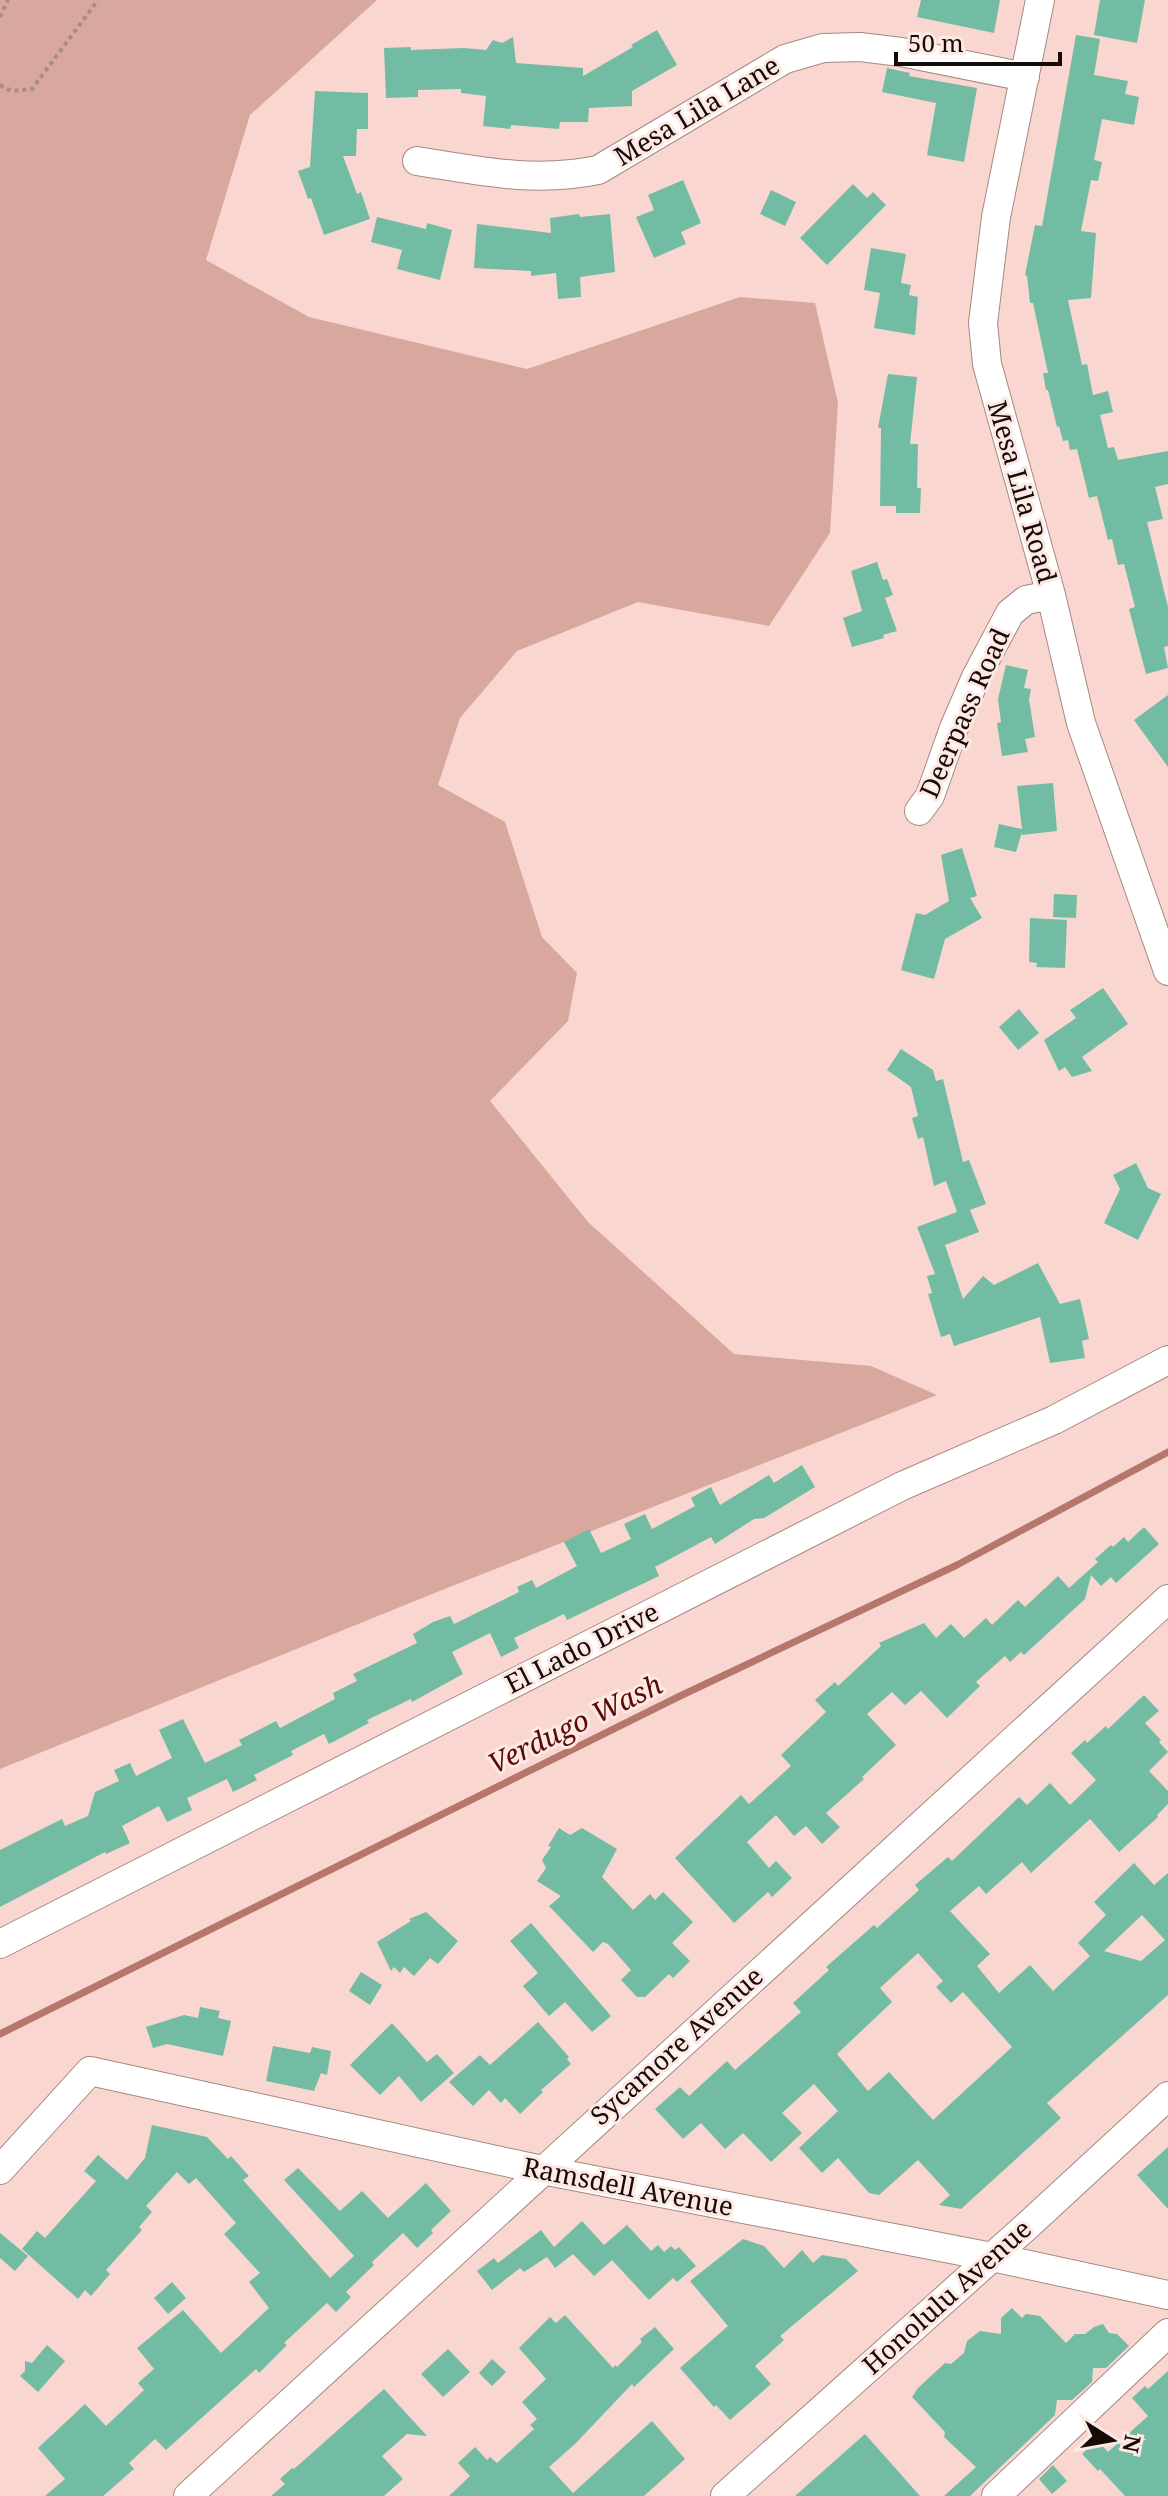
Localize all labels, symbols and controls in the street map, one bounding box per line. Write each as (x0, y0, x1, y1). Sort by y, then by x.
scale bar (896, 16, 1060, 66)
text: 50 m (908, 26, 964, 59)
street label: Mesa Lila Lane (607, 47, 786, 174)
street label: Mesa Lila Road (980, 396, 1066, 587)
street label: Deerpass Road (911, 622, 1018, 803)
street label: El Lado Drive (499, 1593, 665, 1701)
water label: Verdugo Wash (481, 1664, 668, 1782)
street label: Sycamore Avenue (582, 1958, 771, 2133)
street label: Ramsdell Avenue (520, 2148, 736, 2224)
street label: Honolulu Avenue (854, 2211, 1039, 2382)
north arrow (1072, 2400, 1152, 2480)
text: N (1116, 2433, 1149, 2455)

